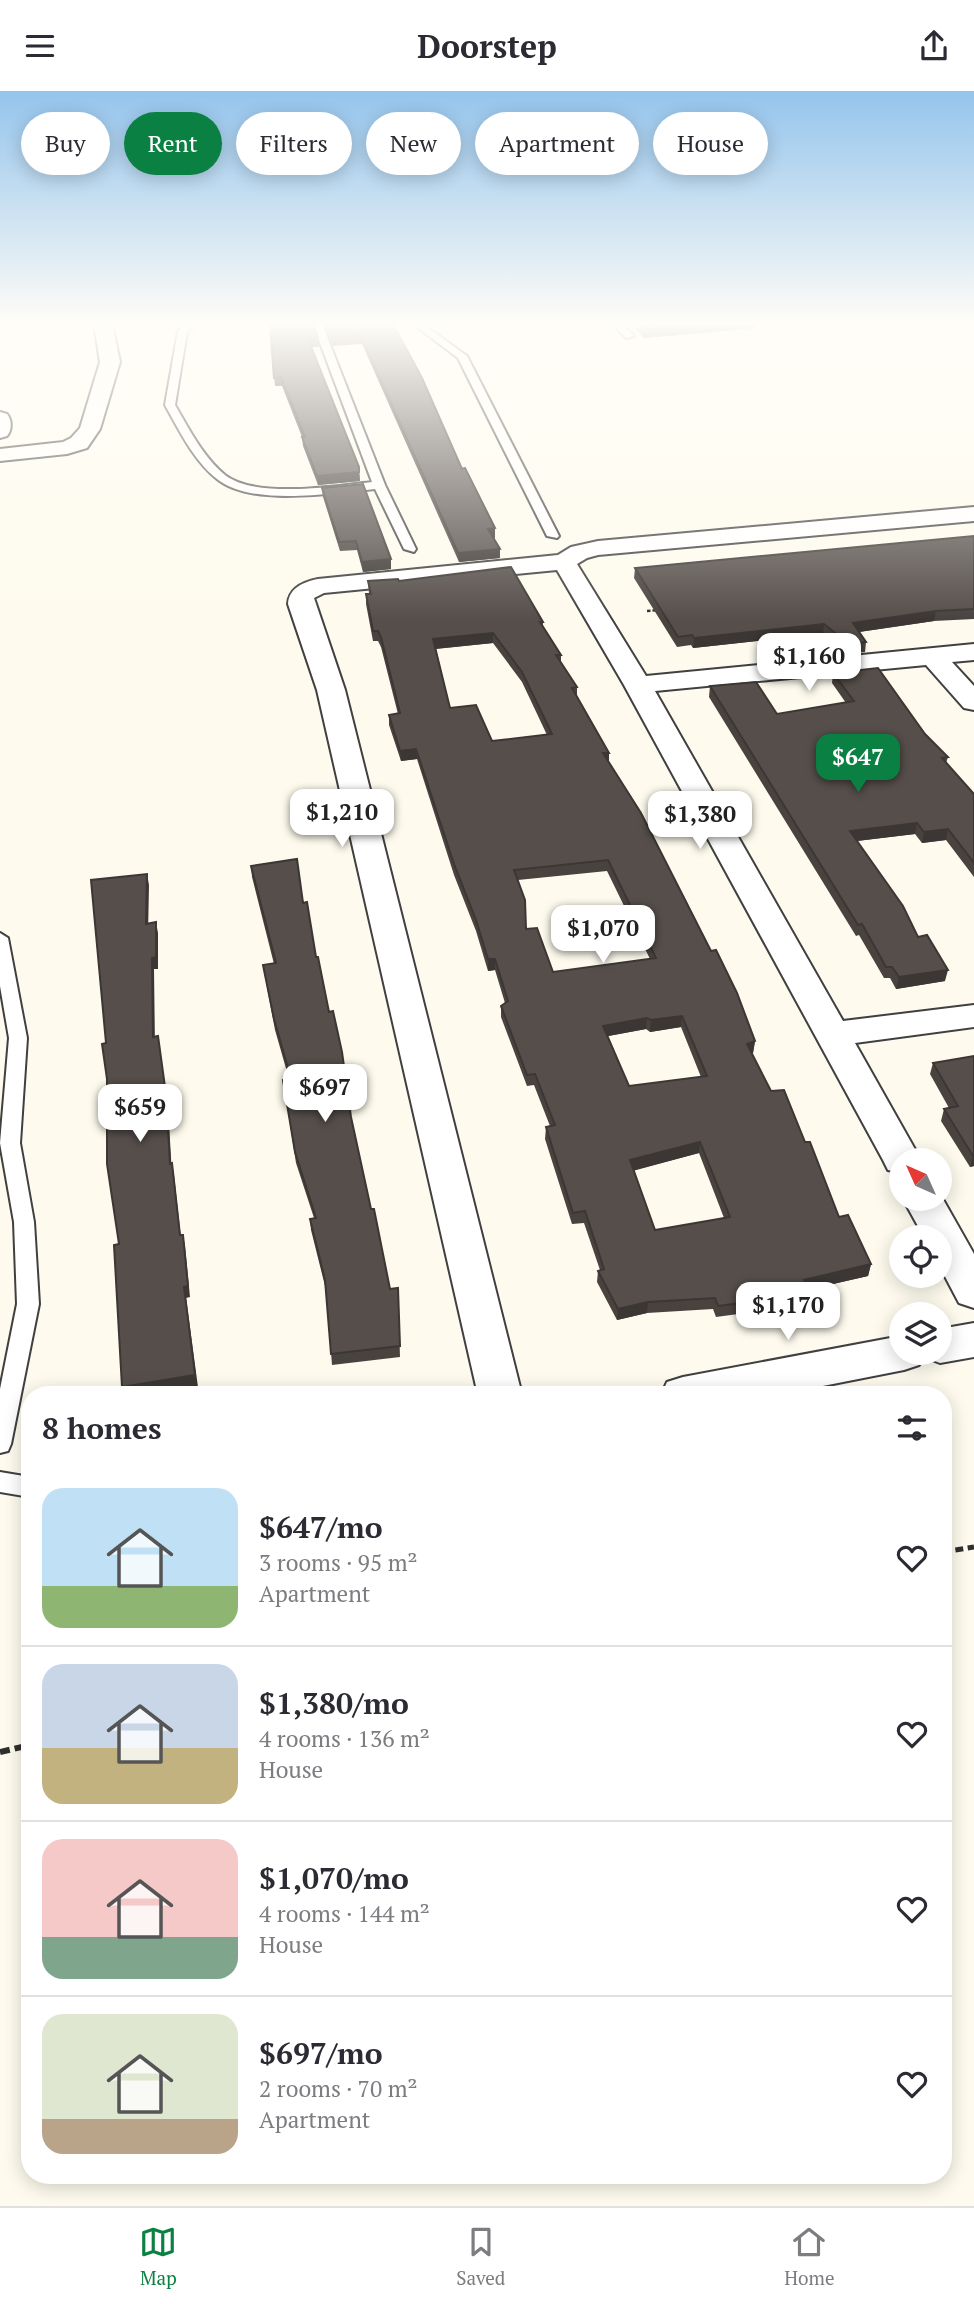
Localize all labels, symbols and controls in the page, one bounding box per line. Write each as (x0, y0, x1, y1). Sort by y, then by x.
text: Doorstep (417, 25, 557, 67)
icon: menu (21, 27, 59, 65)
icon: share (915, 27, 953, 65)
chip: Buy (21, 112, 110, 175)
chip: Rent (124, 112, 222, 175)
chip: Filters (236, 112, 352, 175)
chip: New (366, 112, 461, 175)
chip: Apartment (475, 112, 639, 175)
chip: House (653, 112, 768, 175)
pin: $1,160 (752, 633, 866, 693)
text: $1,160 (773, 640, 845, 671)
pin: $647 (817, 735, 899, 794)
text: $647 (832, 741, 884, 772)
pin: $1,210 (285, 789, 399, 849)
pin: $1,380 (643, 791, 757, 851)
text: $1,210 (306, 796, 378, 827)
text: $1,380 (664, 798, 736, 829)
pin: $1,070 (546, 905, 660, 965)
text: $1,070 (567, 912, 639, 943)
pin: $697 (284, 1065, 366, 1124)
text: $697 (299, 1071, 351, 1102)
pin: $659 (99, 1084, 181, 1144)
text: $659 (114, 1091, 166, 1122)
north arrow (889, 1148, 952, 1211)
map controls (889, 1148, 952, 1365)
button: locate (889, 1225, 952, 1288)
pin: $1,170 (731, 1283, 845, 1342)
text: $1,170 (752, 1289, 824, 1320)
button: layers (889, 1302, 952, 1365)
text: 8 homes (42, 1408, 161, 1448)
icon: filters (893, 1409, 931, 1447)
text: $647/mo (259, 1507, 383, 1547)
icon: home (98, 1516, 182, 1600)
icon: heart (893, 1539, 931, 1577)
text: 3 rooms · 95 m² (259, 1547, 418, 1578)
text: Apartment (259, 1578, 370, 1609)
text: $1,380/mo (259, 1683, 409, 1723)
icon: home (98, 1692, 182, 1776)
icon: heart (893, 1715, 931, 1753)
text: 4 rooms · 136 m² (259, 1723, 430, 1754)
text: House (259, 1754, 323, 1785)
text: $1,070/mo (259, 1858, 409, 1898)
icon: home (98, 1867, 182, 1951)
icon: heart (893, 1890, 931, 1928)
text: 4 rooms · 144 m² (259, 1898, 430, 1929)
text: House (259, 1929, 323, 1960)
text: $697/mo (259, 2033, 383, 2073)
icon: home (98, 2042, 182, 2126)
icon: heart (893, 2065, 931, 2103)
text: 2 rooms · 70 m² (259, 2073, 418, 2104)
text: Apartment (259, 2104, 370, 2135)
tab: Map (139, 2223, 177, 2290)
tab: Saved (456, 2223, 505, 2290)
tab: Home (784, 2223, 835, 2290)

